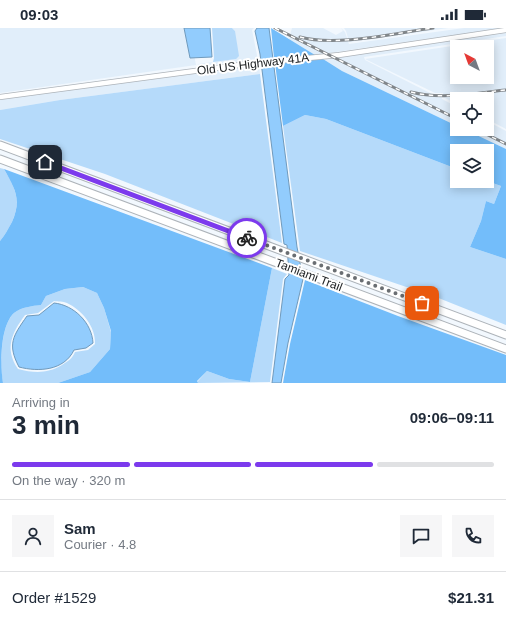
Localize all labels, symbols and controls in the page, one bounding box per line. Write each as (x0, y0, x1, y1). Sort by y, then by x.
text: 09:03 (20, 6, 58, 23)
north arrow (450, 40, 494, 84)
map controls (450, 40, 494, 188)
street label: Old US Highway 41A (196, 50, 310, 78)
button: locate (450, 92, 494, 136)
button: layers (450, 144, 494, 188)
pin (28, 145, 62, 179)
icon: home (34, 151, 56, 173)
courier (227, 218, 267, 258)
icon: bike (236, 227, 258, 249)
street label: Tamiami Trail (273, 256, 345, 294)
pin (405, 286, 439, 320)
icon: bag (411, 292, 433, 314)
text: Arriving in (12, 395, 70, 410)
text: 09:06–09:11 (410, 409, 494, 426)
text: 3 min (12, 410, 80, 440)
text: On the way · 320 m (12, 473, 125, 488)
button: person (12, 515, 54, 557)
button: chat (400, 515, 442, 557)
button: phone (452, 515, 494, 557)
text: Sam (64, 520, 96, 537)
text: Courier · 4.8 (64, 537, 136, 552)
text: Order #1529 (12, 589, 96, 606)
text: $21.31 (448, 589, 494, 606)

